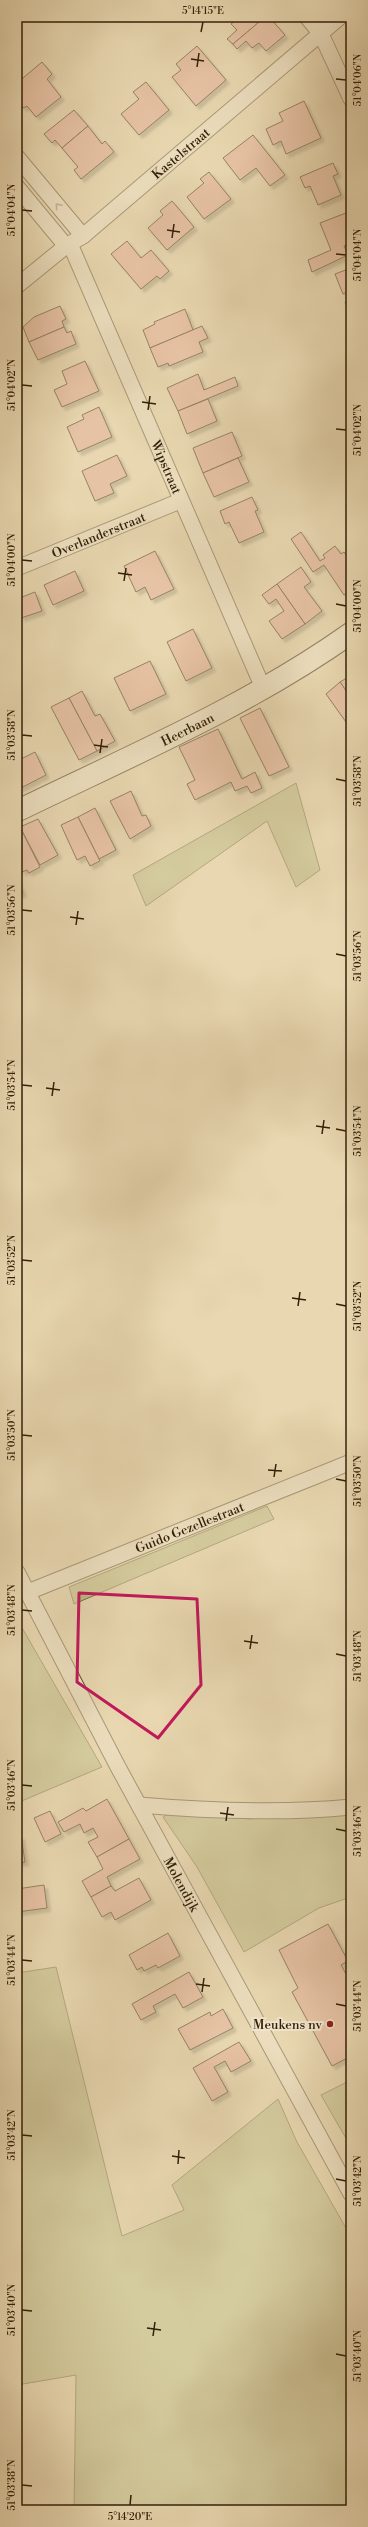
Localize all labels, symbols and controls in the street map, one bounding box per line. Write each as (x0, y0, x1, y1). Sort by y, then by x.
text: 5°14'15"E (182, 5, 224, 17)
text: 51°04'06"N (352, 53, 364, 106)
street label: Kastelstraat (149, 124, 214, 183)
text: 51°04'04"N (6, 183, 18, 236)
one-way arrow (56, 203, 63, 211)
text: 51°04'04"N (352, 228, 364, 281)
text: 51°04'02"N (6, 359, 18, 411)
text: 51°04'02"N (352, 404, 364, 456)
street label: Wipstraat (147, 437, 185, 497)
street label: Overlanderstraat (49, 509, 148, 562)
text: 51°04'00"N (6, 533, 18, 586)
text: 51°04'00"N (352, 579, 364, 632)
text: 51°03'58"N (6, 709, 18, 760)
street label: Heerbaan (158, 710, 217, 750)
text: 51°03'58"N (352, 755, 364, 806)
text: 51°03'56"N (6, 884, 18, 935)
text: 51°03'56"N (352, 930, 364, 981)
text: 51°03'54"N (6, 1059, 18, 1110)
text: 51°03'54"N (352, 1105, 364, 1156)
text: 51°03'52"N (6, 1234, 18, 1285)
text: 51°03'52"N (352, 1280, 364, 1331)
text: 51°03'50"N (6, 1409, 18, 1461)
text: 51°03'50"N (352, 1455, 364, 1507)
street label: Guido Gezellestraat (133, 1499, 247, 1557)
text: 51°03'48"N (6, 1584, 18, 1636)
text: 51°03'48"N (352, 1630, 364, 1682)
text: 51°03'46"N (6, 1759, 18, 1811)
text: 51°03'46"N (352, 1805, 364, 1857)
street label: Molendijk (160, 1855, 203, 1916)
text: 51°03'44"N (6, 1934, 18, 1986)
text: 51°03'44"N (352, 1980, 364, 2032)
place label: Meukens nv (253, 2017, 323, 2033)
marker: Meukens nv (325, 2019, 335, 2029)
text: 51°03'42"N (6, 2109, 18, 2160)
text: 51°03'42"N (352, 2155, 364, 2206)
text: 51°03'40"N (6, 2284, 18, 2336)
text: 51°03'40"N (352, 2330, 364, 2382)
text: 51°03'38"N (6, 2459, 18, 2510)
text: 5°14'20"E (108, 2511, 152, 2523)

